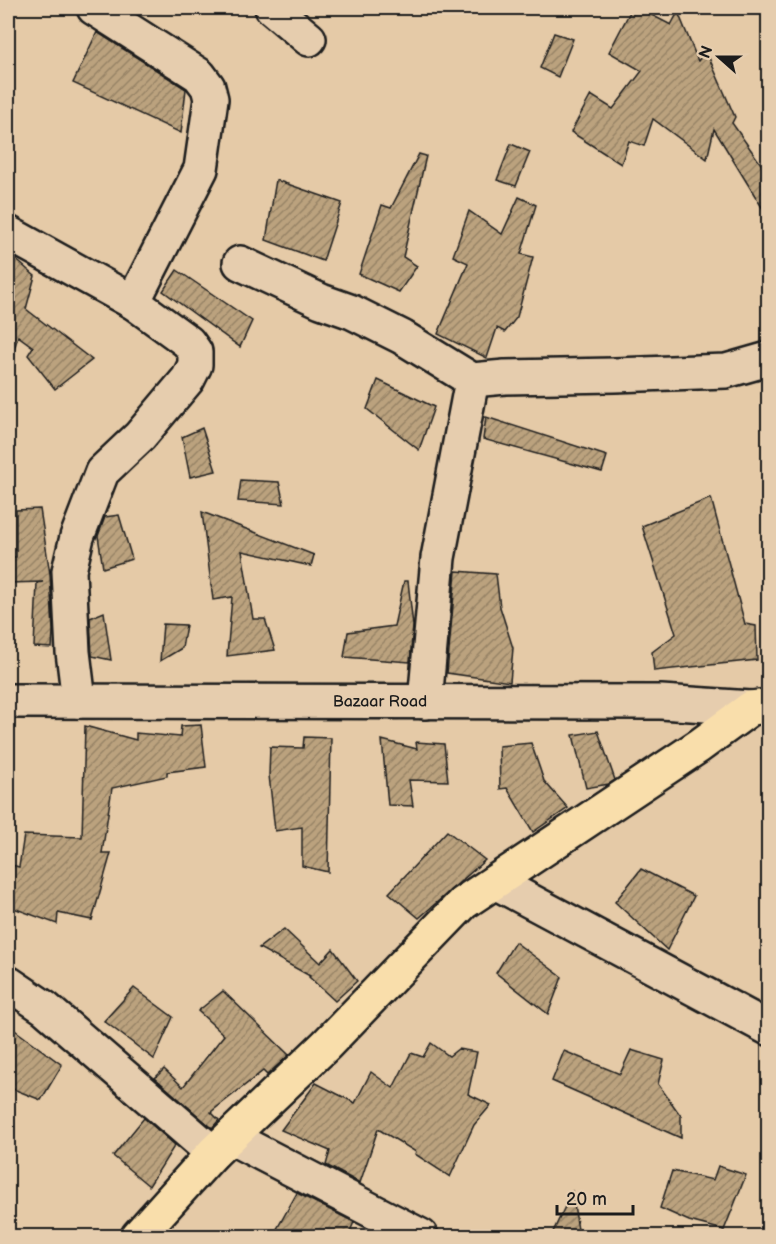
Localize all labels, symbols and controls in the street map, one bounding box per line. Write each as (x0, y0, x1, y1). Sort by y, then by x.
north arrow (689, 27, 749, 87)
text: N (695, 43, 717, 61)
street label: Bazaar Road (333, 692, 427, 711)
scale bar (557, 1178, 634, 1216)
text: 20 m (566, 1189, 607, 1210)

